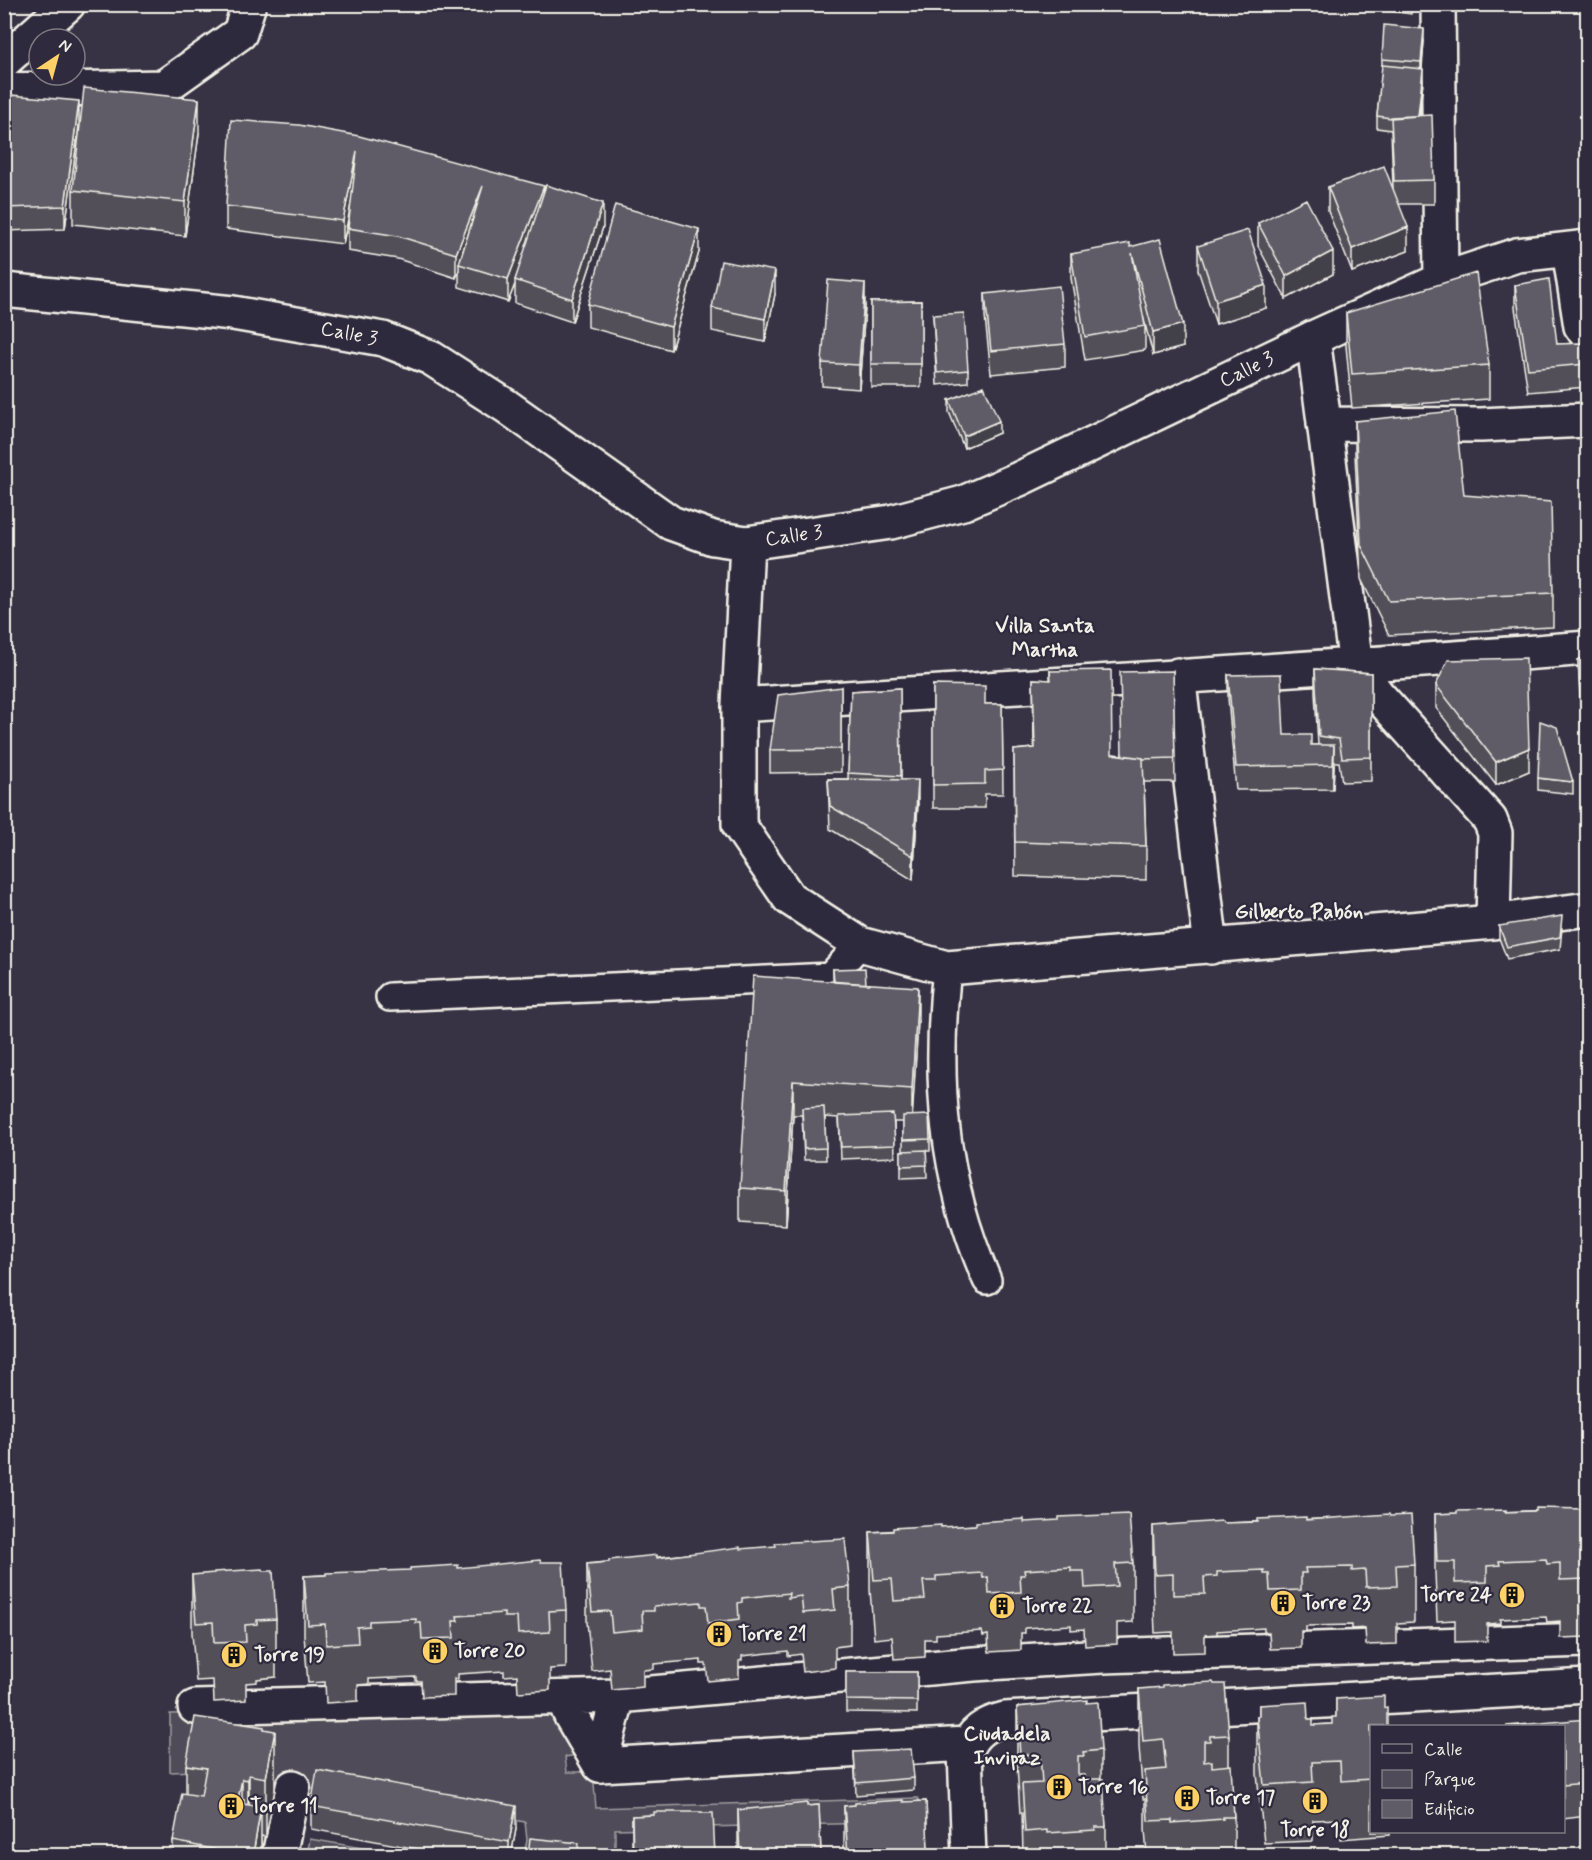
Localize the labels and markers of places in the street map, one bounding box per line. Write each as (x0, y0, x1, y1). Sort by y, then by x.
building icon: Torre 24 (1497, 1580, 1527, 1610)
place label: Torre 24 (1420, 1582, 1493, 1609)
building icon: Torre 23 (1268, 1588, 1298, 1618)
place label: Torre 23 (1302, 1590, 1371, 1617)
building icon: Torre 22 (987, 1591, 1017, 1621)
place label: Torre 22 (1022, 1593, 1093, 1620)
building icon: Torre 21 (704, 1619, 734, 1649)
place label: Torre 21 (738, 1621, 807, 1648)
building icon: Torre 20 (420, 1636, 450, 1666)
place label: Torre 20 (454, 1638, 525, 1665)
building icon: Torre 19 (219, 1640, 249, 1670)
place label: Torre 19 (254, 1642, 325, 1669)
building icon: Torre 16 (1044, 1772, 1074, 1802)
place label: Torre 16 (1078, 1774, 1148, 1801)
building icon: Torre 17 (1172, 1783, 1202, 1813)
place label: Torre 17 (1206, 1785, 1275, 1812)
building icon: Torre 18 (1300, 1786, 1330, 1816)
building icon: Torre 11 (216, 1791, 246, 1821)
place label: Torre 11 (250, 1793, 318, 1820)
place label: Torre 18 (1280, 1817, 1350, 1844)

